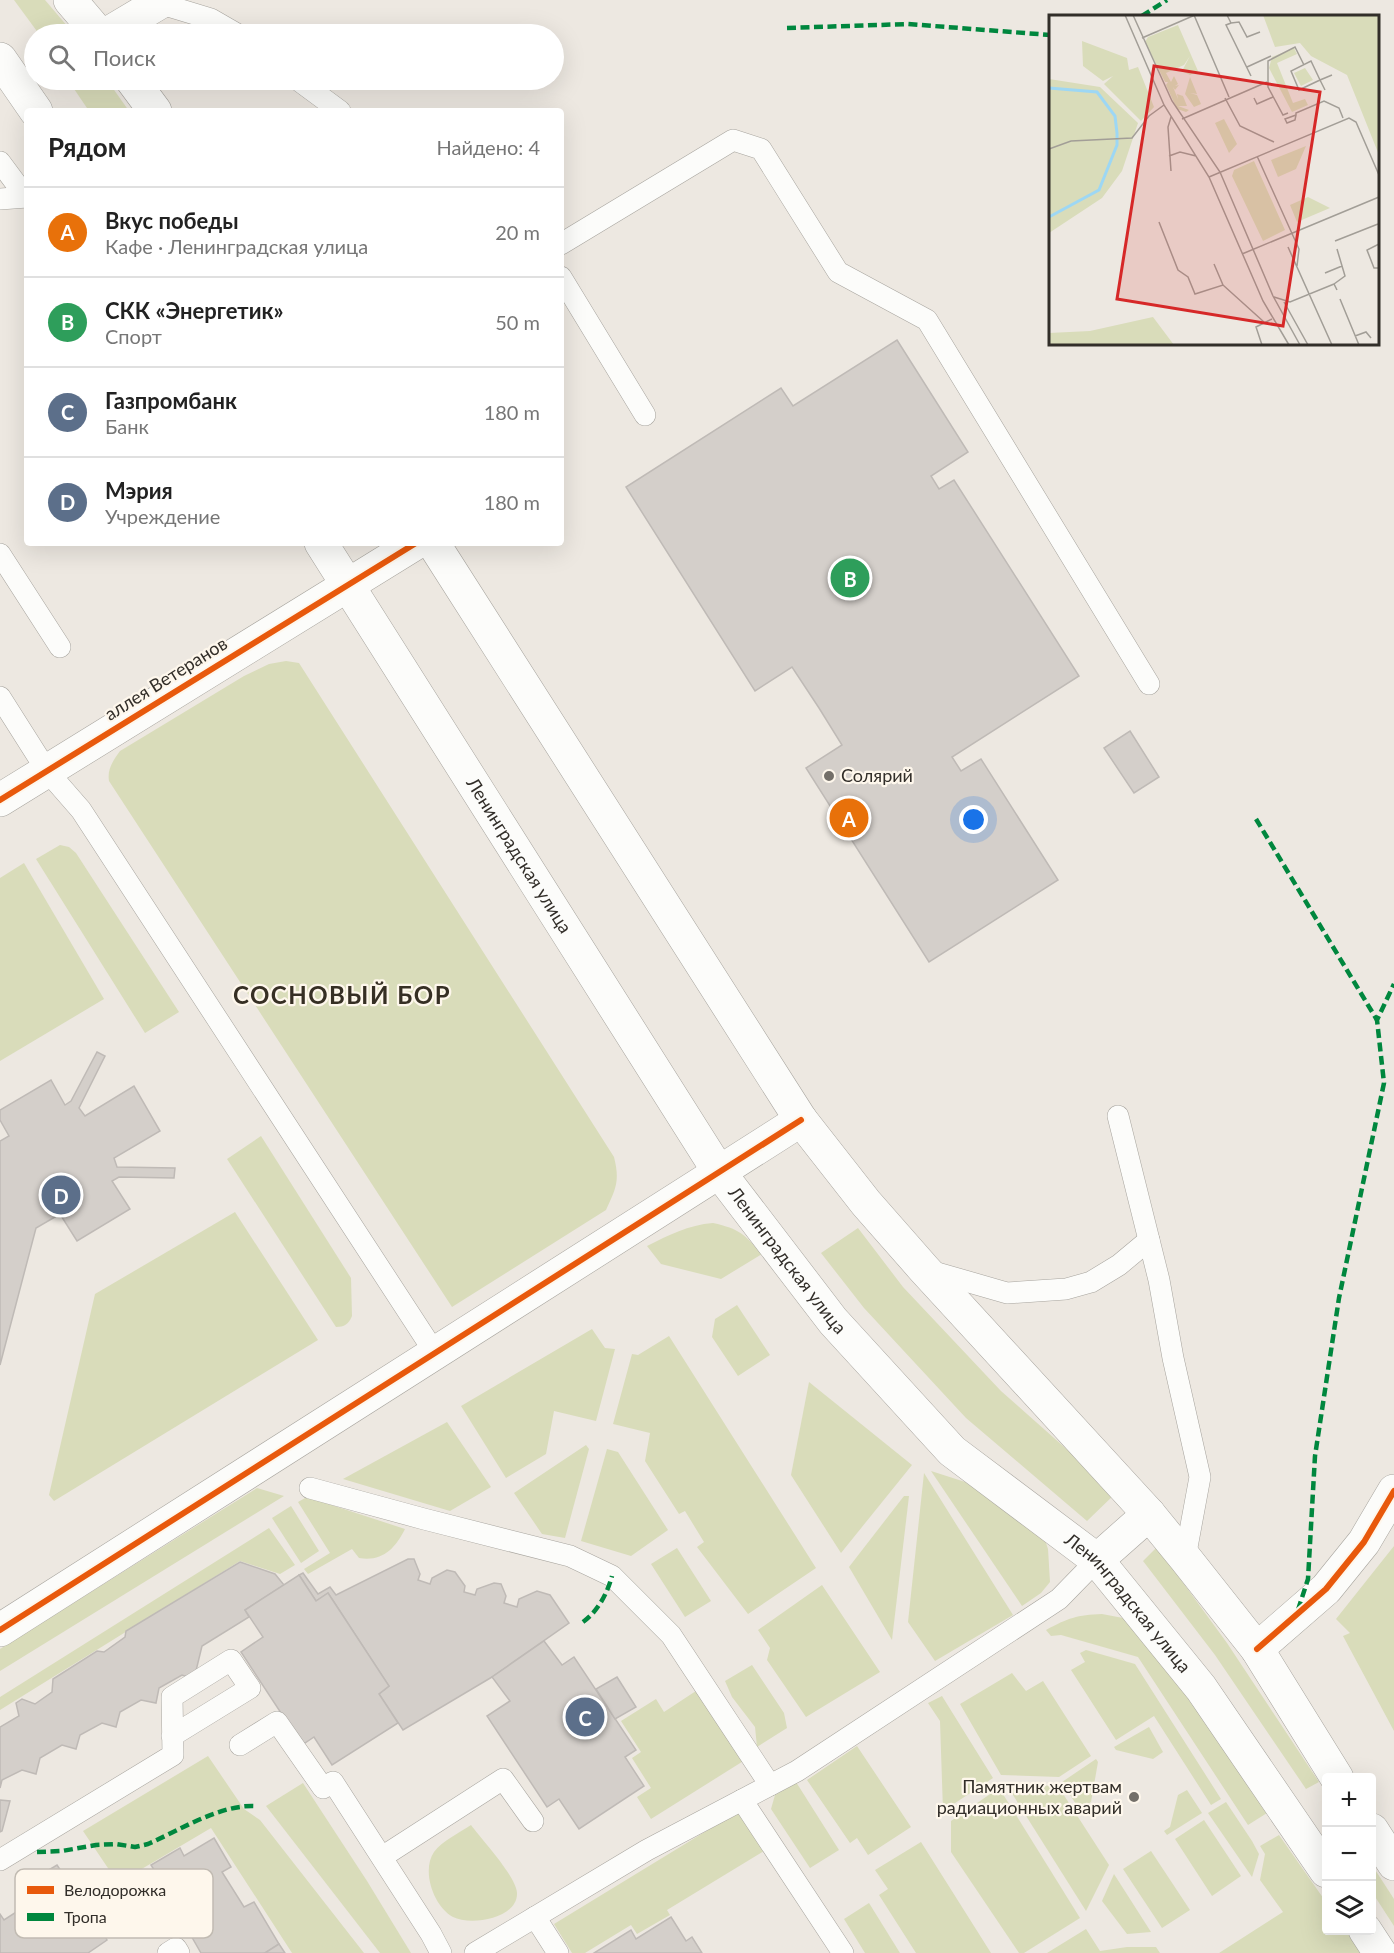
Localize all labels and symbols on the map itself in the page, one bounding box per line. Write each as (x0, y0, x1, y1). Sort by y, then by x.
inset map (1049, 15, 1379, 345)
pin: B (830, 556, 870, 600)
street label: аллея Ветеранов (100, 632, 231, 725)
place label: Солярий (841, 764, 913, 786)
marker: Солярий (822, 769, 836, 783)
street label: Ленинградская улица (462, 772, 577, 937)
pin: A (830, 796, 868, 840)
your location (959, 805, 988, 834)
district label: СОСНОВЫЙ БОР (233, 980, 451, 1009)
pin: D (42, 1172, 80, 1218)
street label: Ленинградская улица (724, 1181, 851, 1338)
street label: Ленинградская улица (1060, 1527, 1196, 1677)
pin: C (566, 1694, 604, 1740)
place label: Памятник жертвам радиационных аварий (937, 1775, 1122, 1818)
marker: Памятник жертвам радиационных аварий (1127, 1790, 1141, 1804)
legend (15, 1869, 213, 1938)
text: Велодорожка (64, 1880, 166, 1899)
text: Тропа (64, 1907, 107, 1926)

